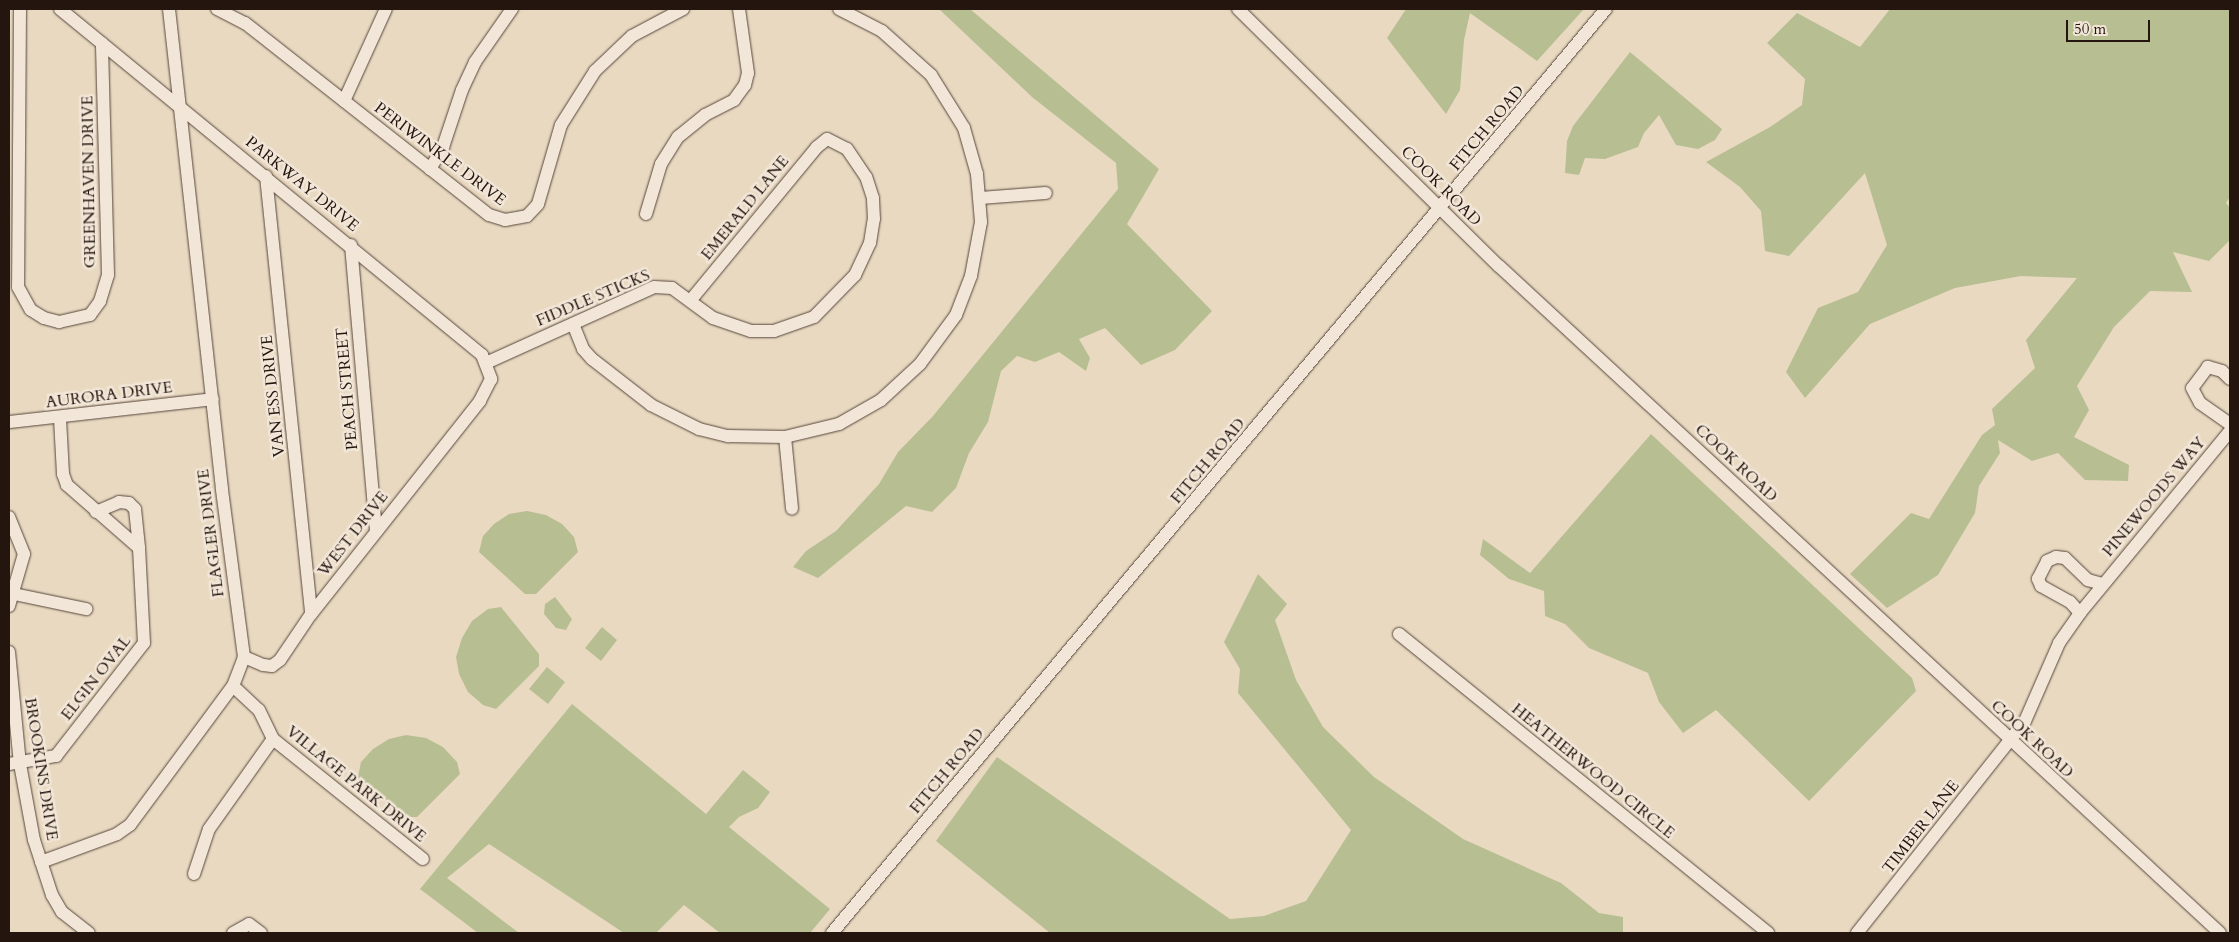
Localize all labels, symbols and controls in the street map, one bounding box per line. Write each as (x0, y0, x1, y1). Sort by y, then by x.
scale bar (2069, 10, 2153, 42)
text: 50 m (2074, 19, 2106, 39)
street label: FITCH ROAD (1446, 81, 1528, 175)
street label: GREENHAVEN DRIVE (78, 96, 100, 268)
street label: PERIWINKLE DRIVE (370, 98, 510, 210)
street label: PARKWAY DRIVE (241, 132, 363, 236)
street label: COOK ROAD (1397, 142, 1485, 230)
street label: EMERALD LANE (697, 152, 793, 264)
street label: FIDDLE STICKS (533, 265, 653, 331)
street label: PEACH STREET (332, 327, 362, 451)
street label: VAN ESS DRIVE (257, 334, 289, 458)
street label: AURORA DRIVE (45, 378, 173, 412)
street label: FITCH ROAD (1167, 414, 1249, 508)
street label: COOK ROAD (1691, 420, 1781, 506)
street label: PINEWOODS WAY (2098, 433, 2210, 561)
street label: FLAGLER DRIVE (194, 468, 228, 598)
street label: WEST DRIVE (314, 488, 392, 580)
street label: ELGIN OVAL (57, 632, 135, 724)
street label: BROOKINS DRIVE (20, 696, 62, 842)
street label: COOK ROAD (1987, 696, 2077, 782)
street label: HEATHERWOOD CIRCLE (1508, 699, 1678, 843)
street label: VILLAGE PARK DRIVE (282, 722, 430, 846)
street label: FITCH ROAD (906, 724, 988, 818)
street label: TIMBER LANE (1879, 777, 1963, 877)

